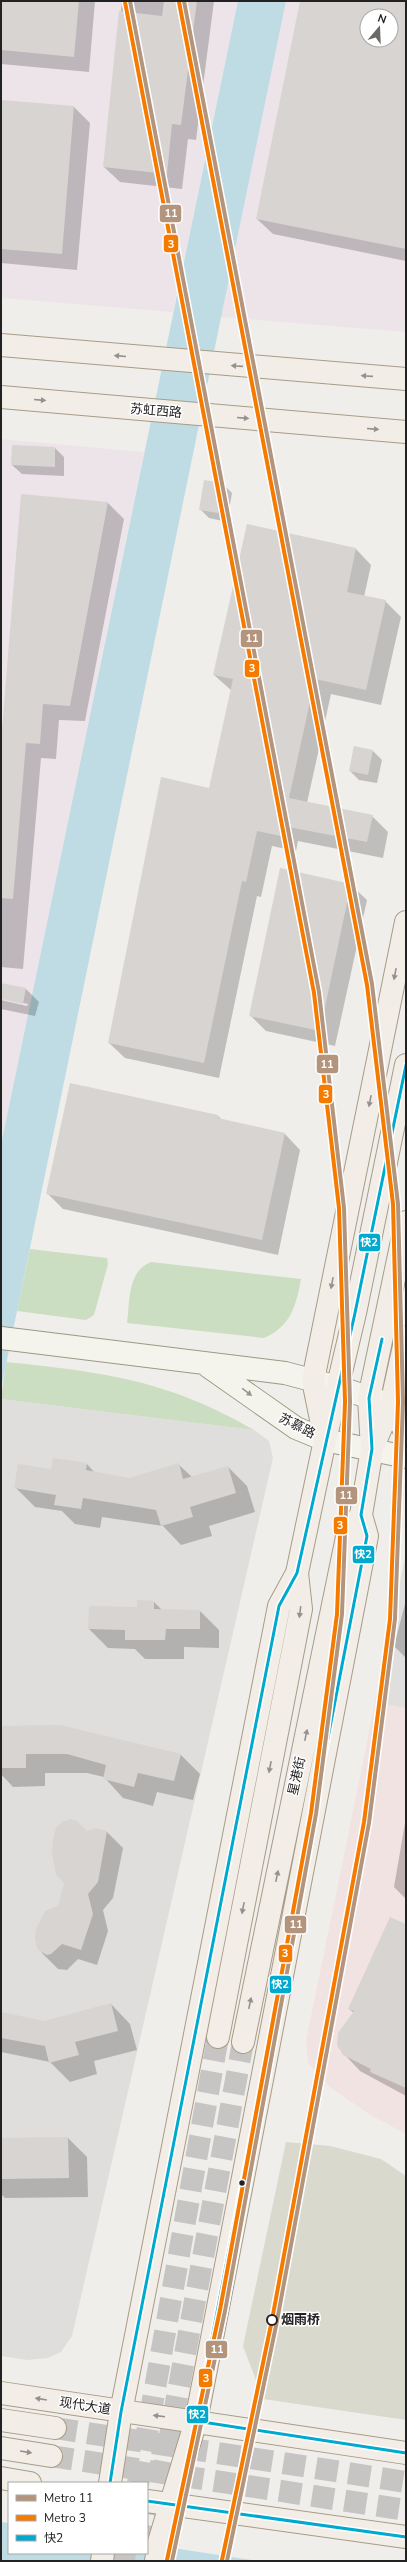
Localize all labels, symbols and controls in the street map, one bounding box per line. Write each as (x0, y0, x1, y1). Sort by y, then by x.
north arrow (359, 8, 399, 48)
text: N (376, 11, 388, 27)
line badge: 11 (159, 204, 182, 223)
text: 11 (164, 206, 178, 221)
line badge: 3 (163, 234, 179, 253)
text: 3 (168, 237, 174, 252)
one-way arrow (114, 352, 126, 359)
one-way arrow (231, 363, 243, 370)
one-way arrow (361, 372, 373, 379)
one-way arrow (34, 397, 46, 403)
street label: 苏虹西路 (129, 400, 183, 422)
one-way arrow (237, 415, 249, 422)
one-way arrow (367, 426, 379, 433)
line badge: 11 (240, 629, 263, 648)
text: 11 (245, 631, 259, 646)
line badge: 3 (244, 659, 260, 678)
text: 3 (249, 661, 255, 676)
one-way arrow (392, 968, 398, 980)
line badge: 11 (316, 1054, 339, 1074)
text: 11 (320, 1057, 334, 1072)
line badge: 3 (318, 1084, 333, 1104)
text: 3 (323, 1087, 329, 1102)
one-way arrow (366, 1095, 372, 1107)
line badge: 快2 (358, 1233, 381, 1252)
text: 快2 (360, 1235, 378, 1250)
one-way arrow (329, 1277, 335, 1290)
one-way arrow (242, 1388, 253, 1396)
street label: 苏慕路 (276, 1409, 318, 1443)
line badge: 11 (335, 1486, 358, 1505)
text: 11 (339, 1488, 353, 1503)
line badge: 3 (333, 1516, 348, 1535)
text: 3 (337, 1518, 343, 1533)
line badge: 快2 (352, 1545, 375, 1564)
text: 快2 (354, 1547, 372, 1562)
one-way arrow (297, 1606, 303, 1618)
one-way arrow (303, 1729, 309, 1741)
street label: 星港街 (284, 1755, 310, 1797)
one-way arrow (267, 1761, 273, 1773)
one-way arrow (274, 1870, 280, 1882)
one-way arrow (239, 1902, 245, 1915)
line badge: 11 (284, 1915, 307, 1934)
text: 11 (289, 1917, 303, 1932)
line badge: 3 (278, 1944, 293, 1963)
text: 3 (282, 1946, 288, 1961)
line badge: 快2 (269, 1975, 292, 1994)
text: 快2 (271, 1977, 289, 1992)
one-way arrow (248, 1997, 254, 2010)
unlabelled marker (237, 2178, 247, 2188)
place label: 烟雨桥 (281, 2311, 320, 2329)
marker: 烟雨桥 (266, 2314, 278, 2326)
line badge: 11 (205, 2340, 228, 2359)
text: 11 (210, 2342, 224, 2357)
line badge: 3 (198, 2368, 213, 2388)
text: 3 (203, 2371, 209, 2386)
street label: 现代大道 (58, 2393, 112, 2419)
one-way arrow (35, 2396, 47, 2402)
line badge: 快2 (186, 2405, 209, 2424)
text: 快2 (188, 2407, 206, 2422)
one-way arrow (153, 2413, 165, 2419)
one-way arrow (20, 2449, 32, 2455)
legend (8, 2482, 148, 2554)
text: Metro 11 (44, 2490, 93, 2506)
text: Metro 3 (44, 2510, 86, 2526)
text: 快2 (44, 2530, 63, 2546)

